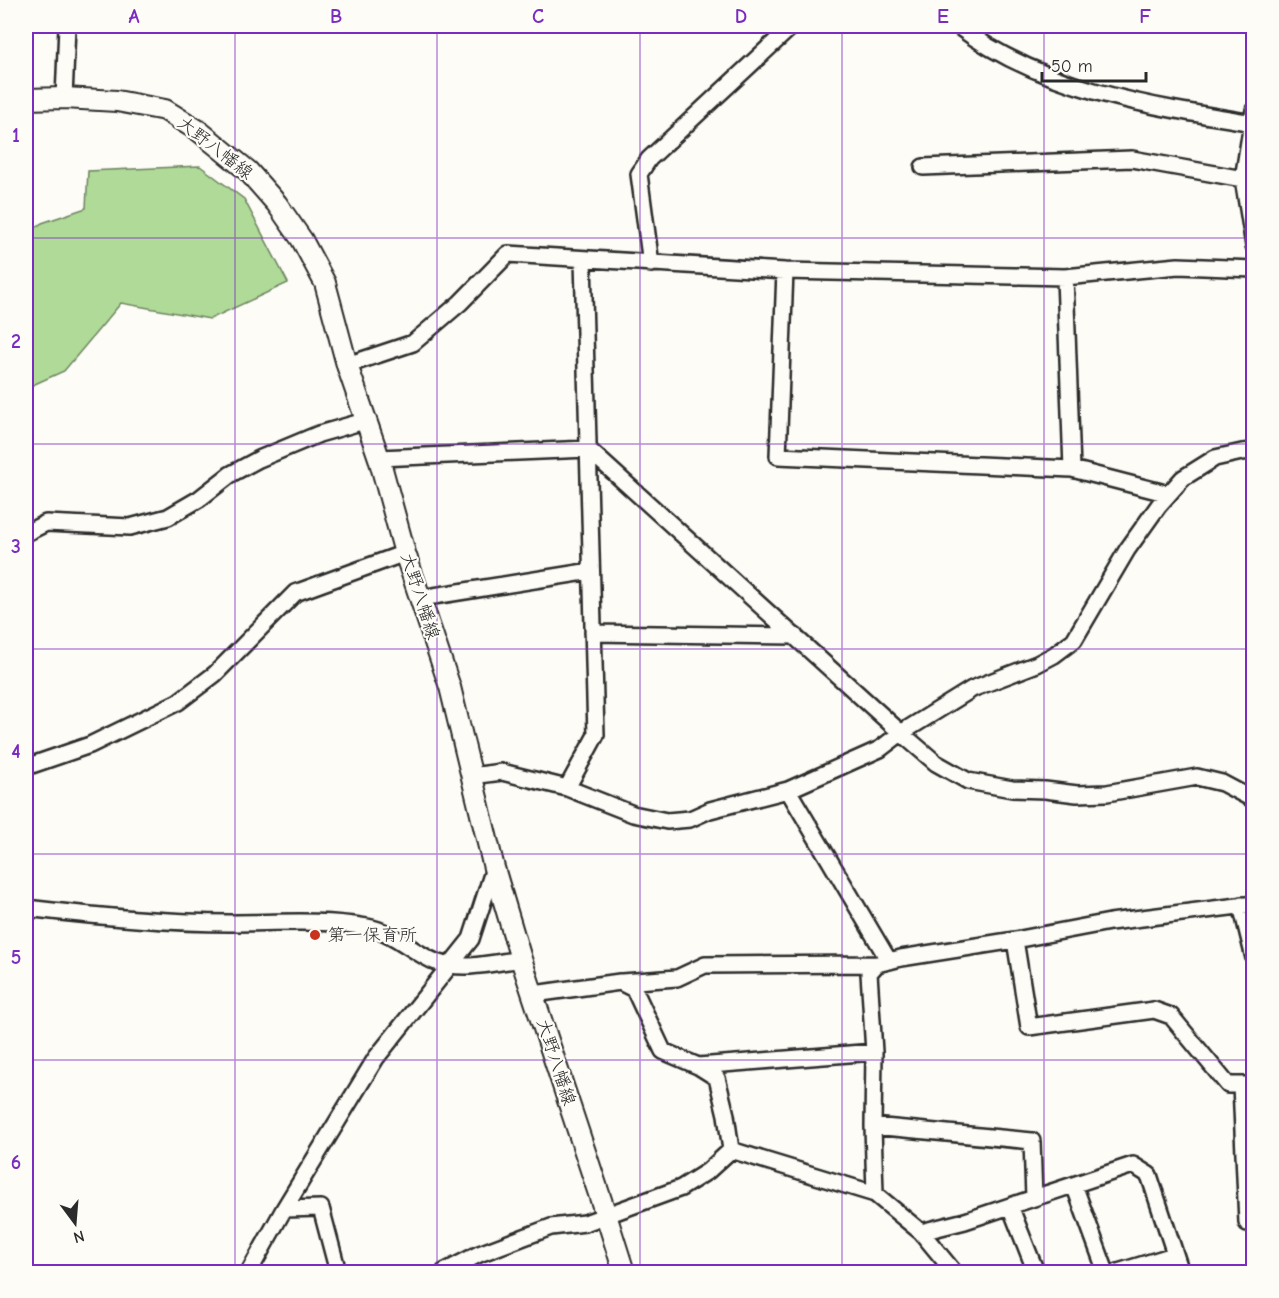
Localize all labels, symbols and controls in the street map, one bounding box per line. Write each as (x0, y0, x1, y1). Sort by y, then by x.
text: A (128, 5, 140, 28)
text: B (330, 5, 342, 28)
text: C (532, 5, 544, 28)
text: D (735, 5, 747, 28)
text: E (937, 5, 949, 28)
text: F (1139, 5, 1151, 28)
scale bar (1042, 45, 1146, 83)
text: 50 m (1051, 56, 1093, 77)
street label: 大野八幡線 (173, 112, 257, 184)
text: 1 (12, 124, 20, 147)
text: 2 (11, 330, 21, 353)
text: 3 (11, 535, 21, 558)
street label: 大野八幡線 (396, 550, 444, 642)
text: 4 (11, 740, 21, 763)
place label: 第一保育所 (327, 925, 417, 946)
marker: 第一保育所 (308, 928, 322, 942)
text: 5 (11, 946, 21, 969)
street label: 大野八幡線 (532, 1016, 580, 1108)
text: 6 (11, 1151, 21, 1174)
north arrow (45, 1193, 105, 1253)
text: N (71, 1226, 86, 1247)

